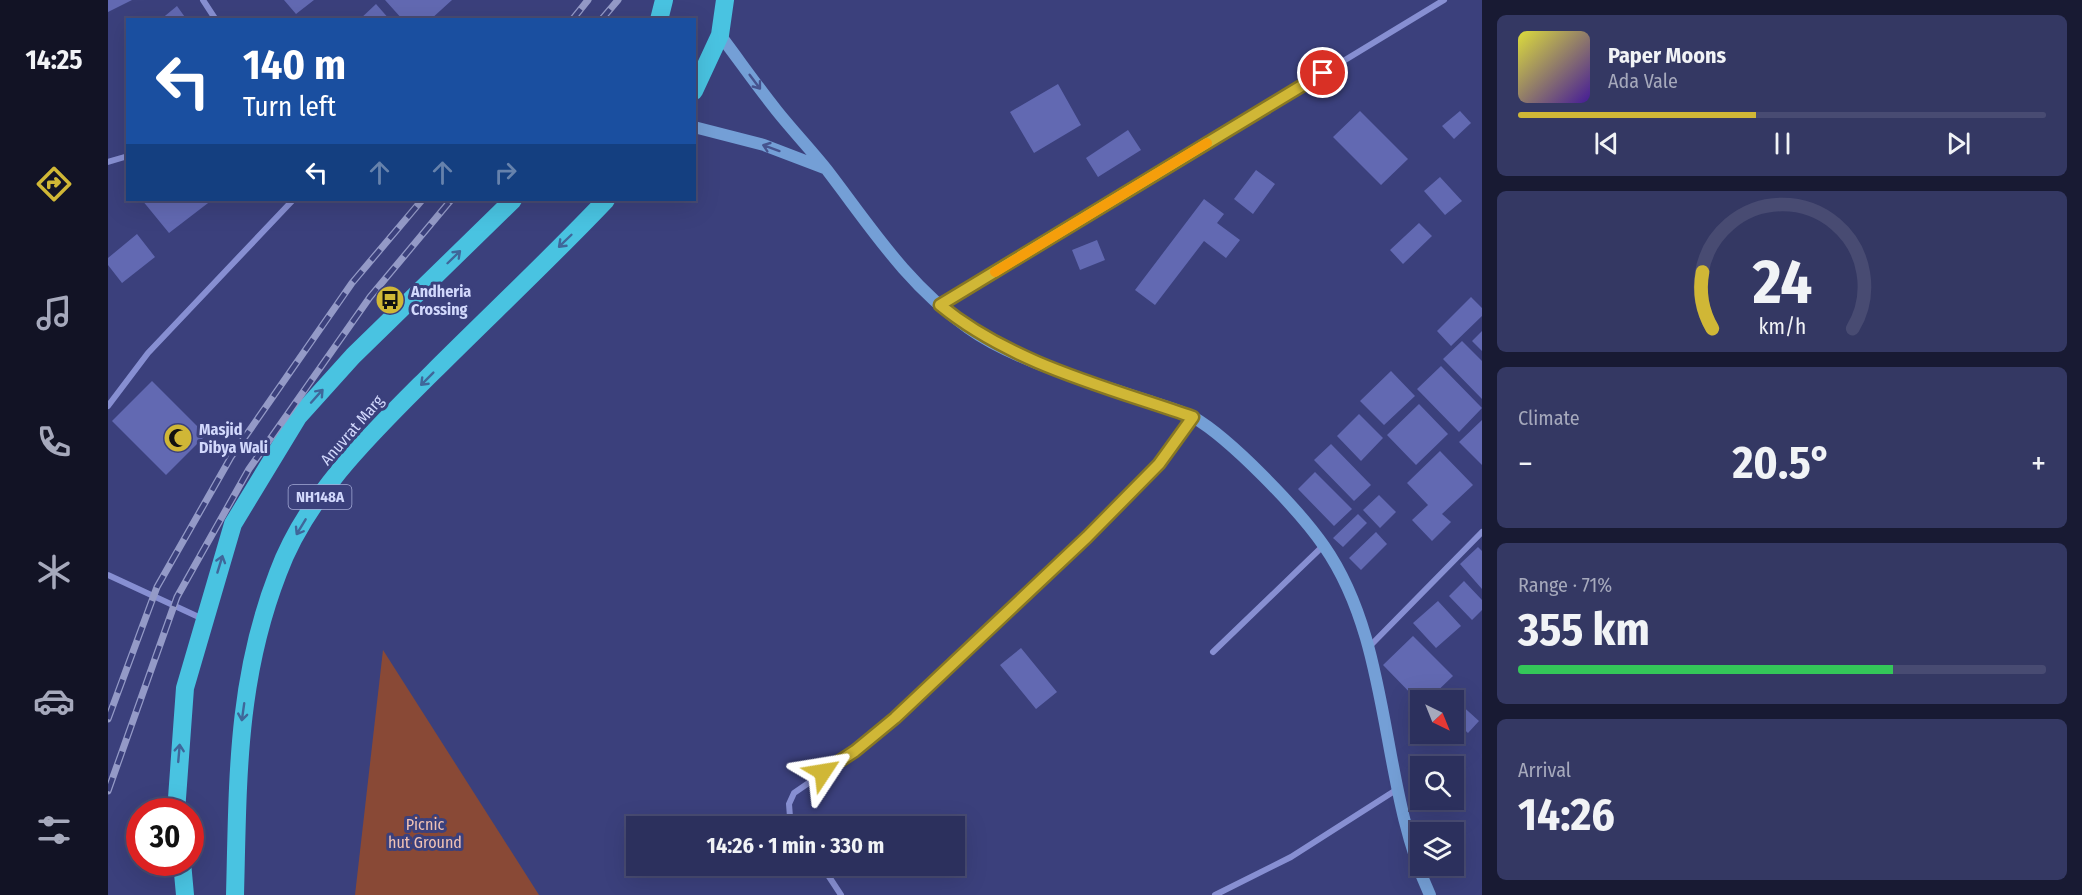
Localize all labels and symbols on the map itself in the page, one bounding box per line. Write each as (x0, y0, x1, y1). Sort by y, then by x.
pin (1297, 47, 1348, 98)
one-way arrow (748, 74, 761, 90)
one-way arrow (762, 141, 781, 152)
one-way arrow (558, 234, 573, 249)
one-way arrow (446, 250, 461, 264)
place label: Andheria Crossing (410, 282, 471, 319)
bus stop icon: Andheria Crossing (374, 284, 406, 316)
one-way arrow (419, 371, 434, 386)
one-way arrow (310, 389, 324, 404)
street label: Anuvrat Marg (317, 391, 388, 469)
place label: Masjid Dibya Wali (199, 420, 268, 457)
mosque icon: Masjid Dibya Wali (162, 422, 194, 454)
road number: NH148A (288, 485, 352, 509)
one-way arrow (294, 518, 306, 535)
one-way arrow (216, 554, 227, 573)
north arrow (1410, 690, 1464, 744)
one-way arrow (237, 701, 248, 721)
position arrow (791, 740, 855, 804)
one-way arrow (174, 744, 185, 764)
speed limit sign: 30 (126, 798, 204, 876)
park label: Picnic hut Ground (388, 815, 462, 852)

